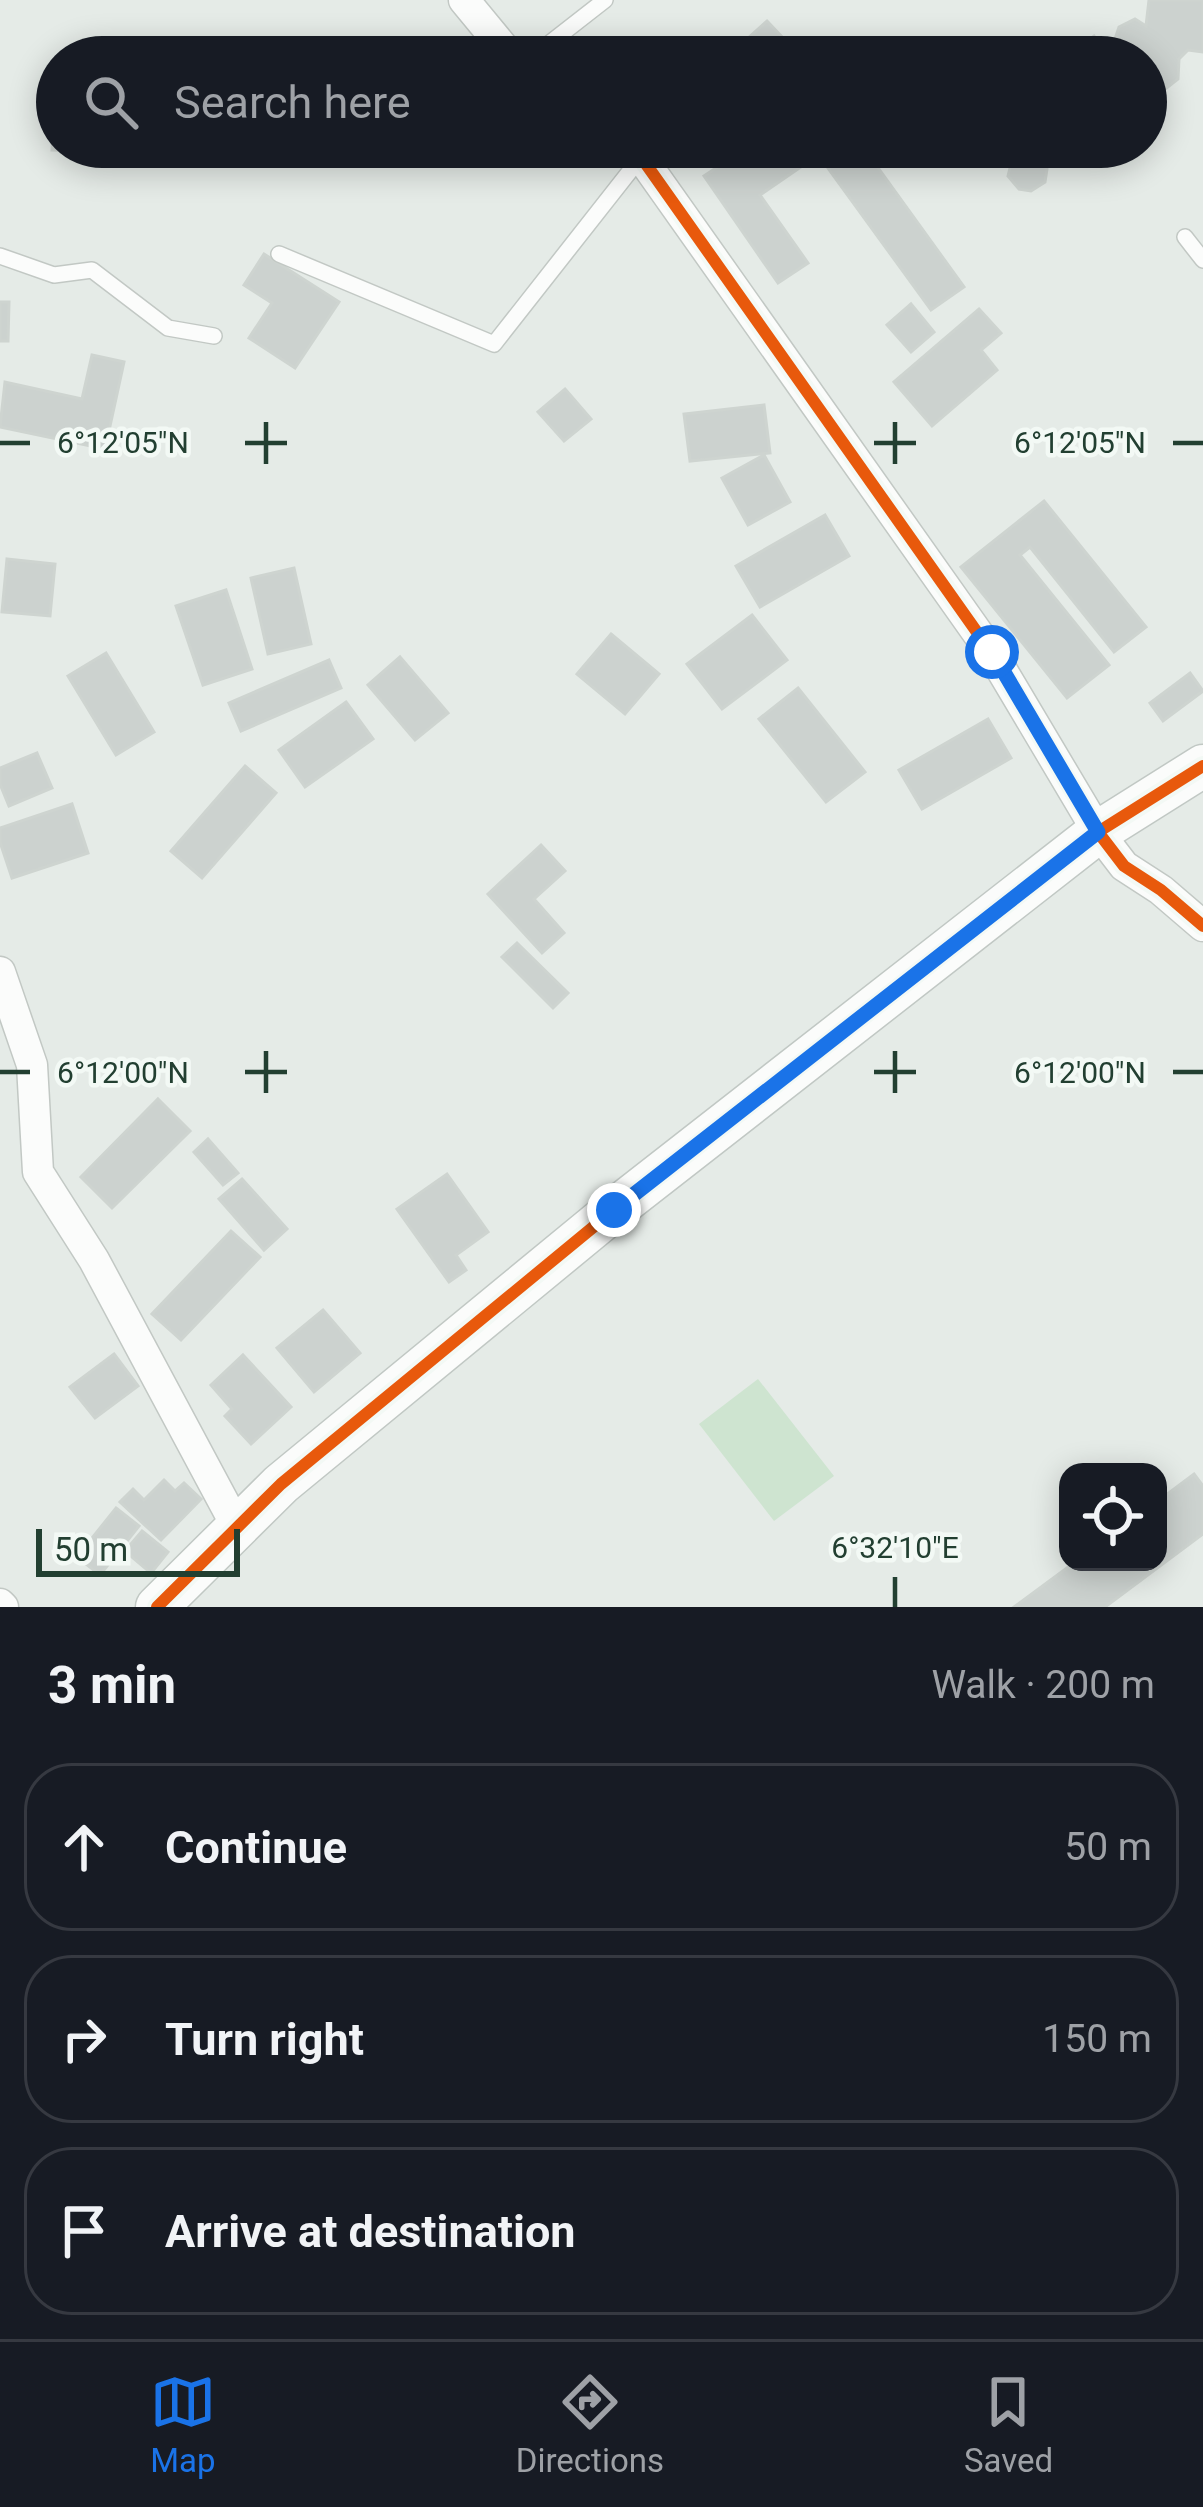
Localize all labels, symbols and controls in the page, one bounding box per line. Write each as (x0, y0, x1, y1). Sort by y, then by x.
search box (36, 36, 1167, 168)
icon: search (78, 69, 144, 135)
text: Search here (174, 76, 411, 129)
text: 6°12'05"N (57, 425, 189, 460)
text: 6°12'05"N (1014, 425, 1146, 460)
route start (965, 625, 1019, 679)
text: 6°12'00"N (57, 1055, 189, 1090)
text: 6°12'00"N (1014, 1055, 1146, 1090)
route end (587, 1183, 641, 1237)
map controls (1059, 1463, 1167, 1571)
button: locate (1059, 1463, 1167, 1571)
scale bar (36, 1523, 240, 1576)
text: 50 m (54, 1530, 128, 1569)
text: 6°32'10"E (831, 1530, 959, 1565)
text: 3 min (48, 1656, 176, 1715)
text: Walk · 200 m (931, 1662, 1155, 1708)
icon: ahead (51, 1814, 117, 1880)
text: Continue (165, 1821, 347, 1874)
text: 50 m (1064, 1824, 1152, 1870)
icon: right (51, 2006, 117, 2072)
text: Turn right (165, 2013, 364, 2066)
text: 150 m (1042, 2016, 1152, 2062)
icon: arrive (51, 2198, 117, 2264)
text: Arrive at destination (165, 2205, 576, 2258)
tab: Map (150, 2369, 216, 2480)
tab: Directions (516, 2369, 664, 2480)
tab: Saved (964, 2369, 1053, 2480)

